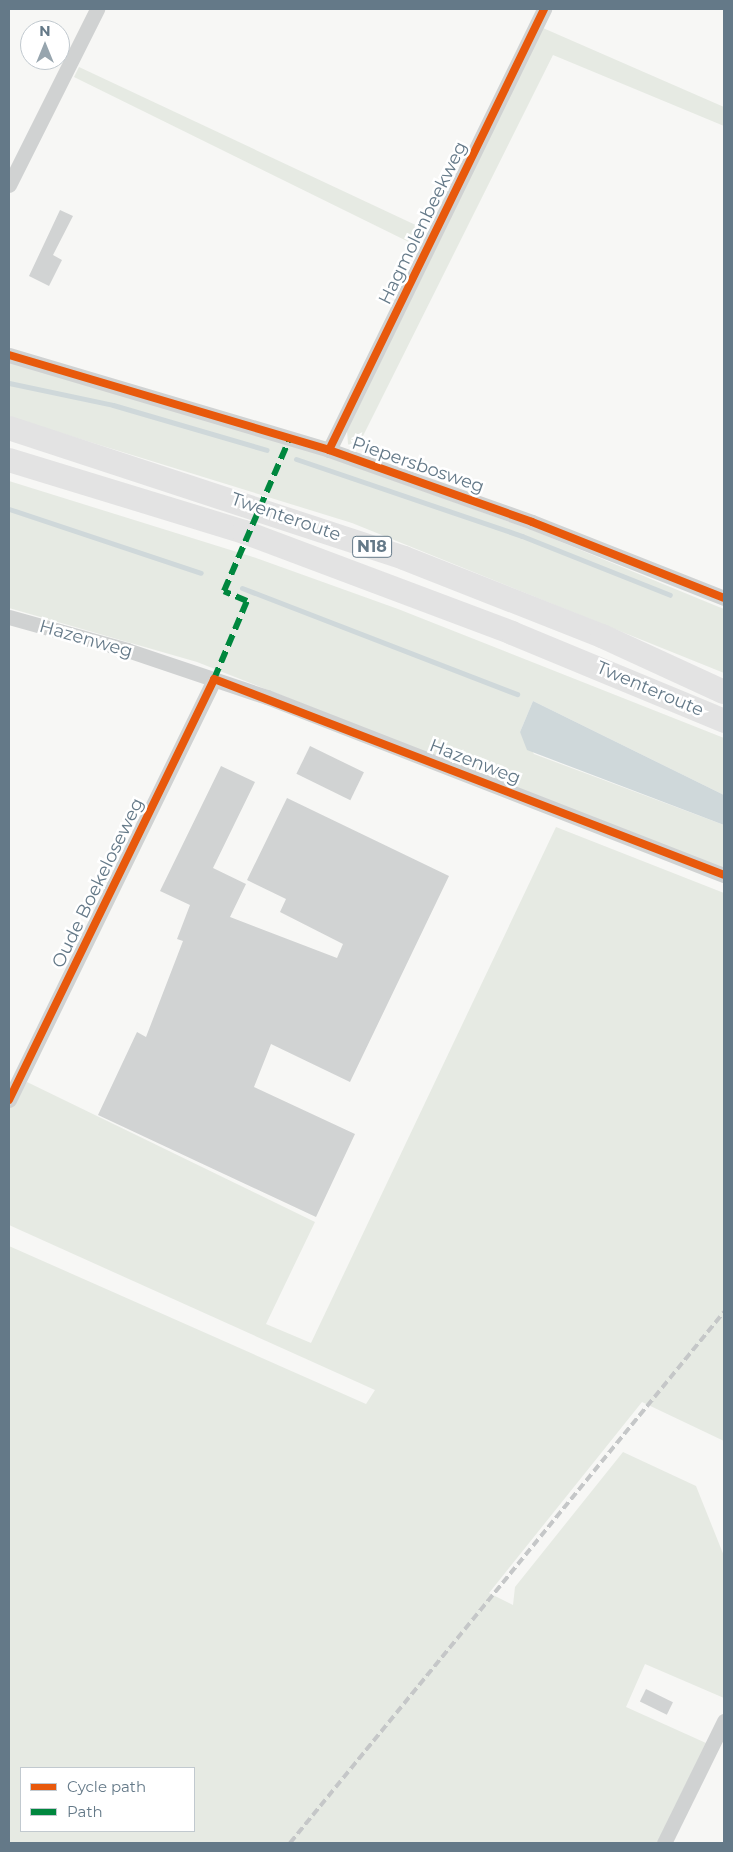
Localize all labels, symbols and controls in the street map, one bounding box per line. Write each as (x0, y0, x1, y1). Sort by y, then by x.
north arrow (20, 20, 70, 70)
text: N (39, 22, 51, 40)
street label: Hagmolenbeekweg (374, 138, 472, 308)
street label: Piepersbosweg (349, 432, 487, 498)
street label: Twenteroute (228, 488, 344, 546)
road number: N18 (352, 534, 392, 560)
street label: Hazenweg (37, 615, 135, 663)
street label: Twenteroute (593, 657, 707, 721)
street label: Hazenweg (426, 735, 524, 789)
street label: Oude Boekeloseweg (47, 795, 149, 971)
legend (20, 1767, 195, 1832)
text: Cycle path (67, 1777, 146, 1796)
text: Path (67, 1802, 103, 1821)

